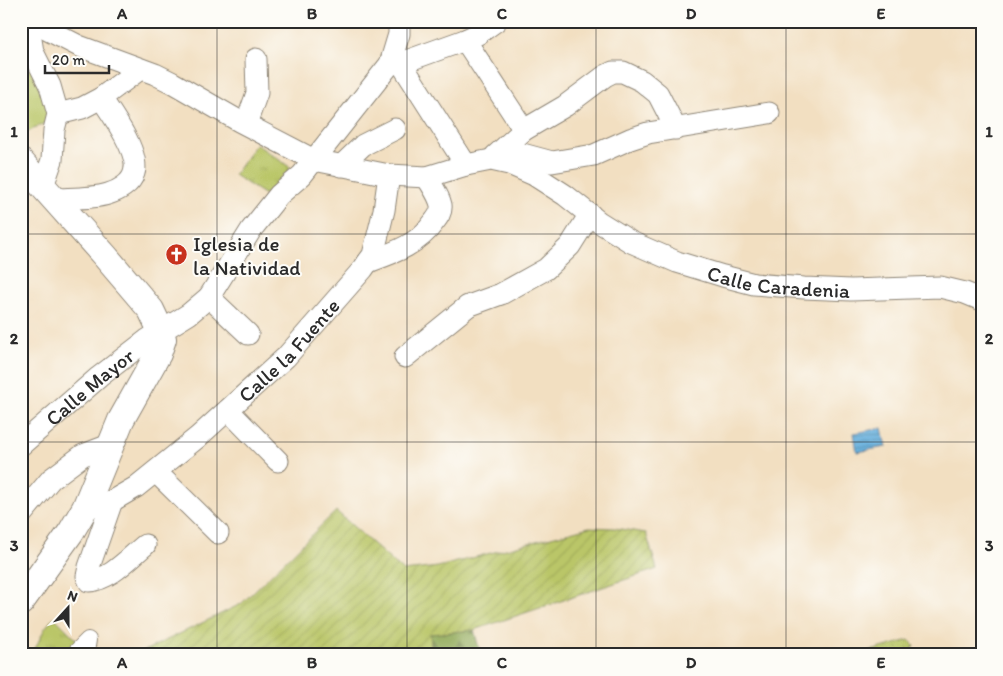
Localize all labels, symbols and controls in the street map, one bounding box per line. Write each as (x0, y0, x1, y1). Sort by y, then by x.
text: A (116, 4, 128, 23)
text: B (307, 4, 318, 23)
text: C (497, 4, 508, 23)
text: D (686, 4, 697, 23)
text: E (877, 4, 886, 23)
scale bar (45, 42, 109, 74)
text: 20 m (52, 51, 86, 69)
text: 1 (10, 122, 18, 141)
text: 1 (985, 122, 993, 141)
place label: Iglesia de la Natividad (193, 231, 301, 280)
church icon: Iglesia de la Natividad (165, 243, 189, 267)
street label: Calle Caradenia (704, 259, 851, 302)
street label: Calle la Fuente (233, 293, 344, 407)
text: 2 (10, 329, 19, 348)
text: 2 (985, 329, 994, 348)
street label: Calle Mayor (40, 342, 139, 431)
text: 3 (10, 536, 19, 555)
text: 3 (985, 536, 994, 555)
north arrow (42, 584, 92, 634)
text: N (65, 587, 80, 606)
text: A (116, 653, 128, 672)
text: B (307, 653, 318, 672)
text: C (497, 653, 508, 672)
text: D (686, 653, 697, 672)
text: E (877, 653, 886, 672)

